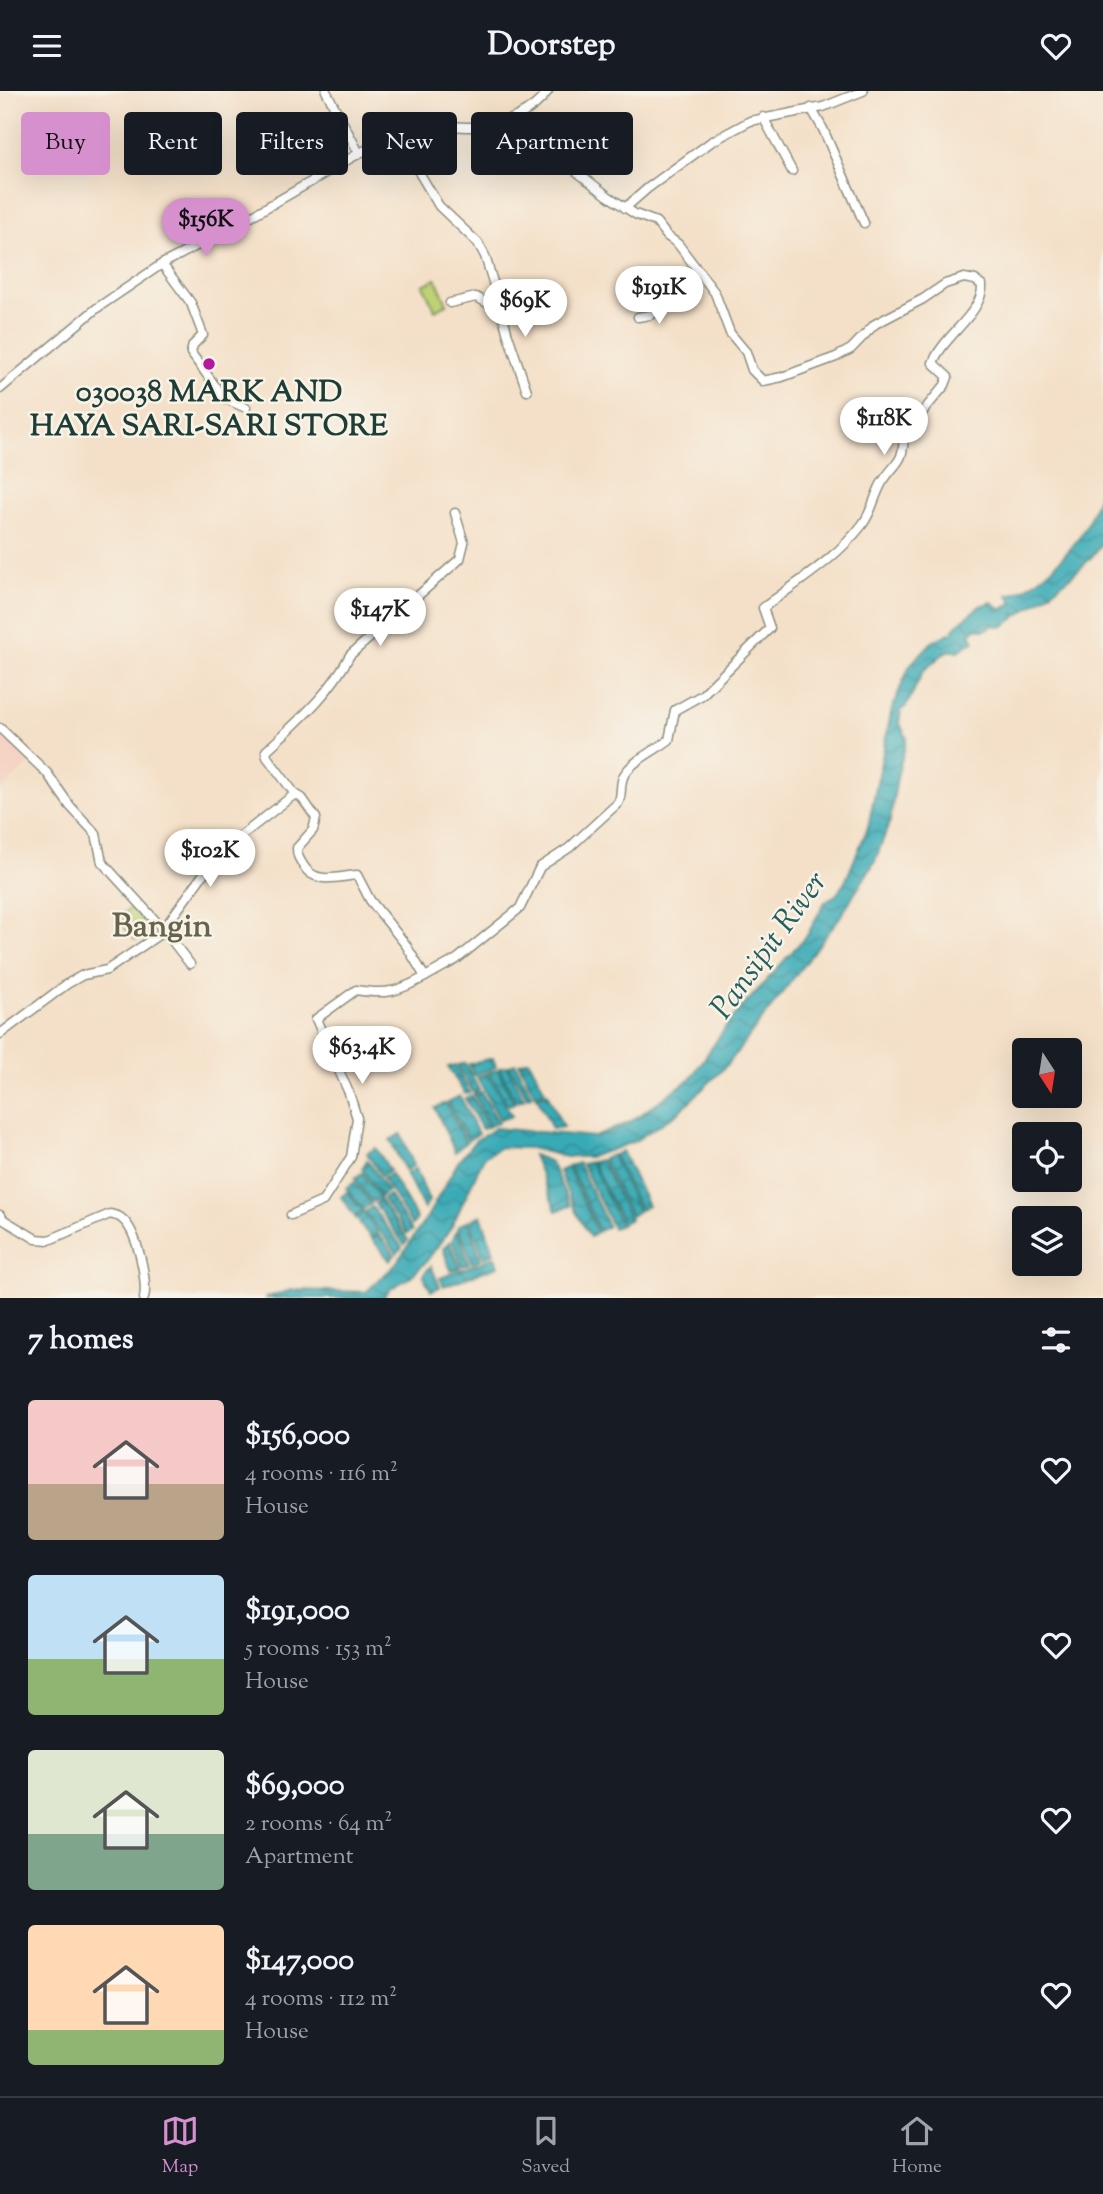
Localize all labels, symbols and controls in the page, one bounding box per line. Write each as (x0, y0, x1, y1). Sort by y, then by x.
text: Doorstep (487, 23, 616, 69)
icon: menu (28, 27, 66, 65)
icon: heart (1037, 27, 1075, 65)
chip: Buy (21, 112, 110, 175)
chip: Rent (124, 112, 222, 175)
chip: Filters (236, 112, 348, 175)
chip: New (362, 112, 457, 175)
chip: Apartment (471, 112, 633, 175)
pin: $156K (157, 199, 255, 258)
text: $156K (178, 204, 234, 237)
pin: $191K (610, 267, 708, 326)
text: $191K (631, 272, 687, 305)
pin: $69K (484, 279, 566, 339)
text: $69K (499, 285, 551, 318)
marker: 030038 MARK AND HAYA SARI-SARI STORE (201, 356, 217, 372)
place label: 030038 MARK AND HAYA SARI-SARI STORE (30, 372, 389, 449)
pin: $118K (835, 397, 933, 457)
text: $118K (856, 403, 912, 436)
pin: $147K (331, 589, 429, 648)
text: $147K (350, 594, 410, 627)
pin: $102K (161, 829, 259, 889)
text: $102K (180, 835, 240, 868)
water label: Pansipit River (700, 862, 840, 1030)
district label: Bangin (112, 904, 213, 952)
pin: $63.4K (305, 1027, 419, 1086)
text: $63.4K (328, 1032, 396, 1065)
north arrow (1012, 1038, 1082, 1108)
map controls (1012, 1038, 1082, 1276)
button: locate (1012, 1122, 1082, 1192)
button: layers (1012, 1206, 1082, 1276)
text: 7 homes (28, 1319, 133, 1362)
icon: filters (1037, 1321, 1075, 1359)
text: $156,000 (245, 1415, 350, 1458)
icon: home (84, 1428, 168, 1512)
icon: heart (1037, 1451, 1075, 1489)
text: 4 rooms · 116 m² (245, 1458, 398, 1491)
text: House (245, 1491, 309, 1524)
text: $191,000 (245, 1590, 350, 1633)
icon: home (84, 1603, 168, 1687)
icon: heart (1037, 1626, 1075, 1664)
text: 5 rooms · 153 m² (245, 1633, 392, 1666)
text: House (245, 1666, 309, 1699)
text: $69,000 (245, 1765, 345, 1808)
icon: home (84, 1778, 168, 1862)
icon: heart (1037, 1801, 1075, 1839)
text: 2 rooms · 64 m² (245, 1808, 392, 1841)
text: Apartment (245, 1841, 354, 1874)
text: $147,000 (245, 1940, 354, 1983)
icon: home (84, 1953, 168, 2037)
icon: heart (1037, 1976, 1075, 2014)
text: 4 rooms · 112 m² (245, 1983, 397, 2016)
text: House (245, 2016, 309, 2049)
tab: Map (161, 2112, 199, 2181)
tab: Saved (521, 2112, 570, 2181)
tab: Home (892, 2112, 942, 2181)

